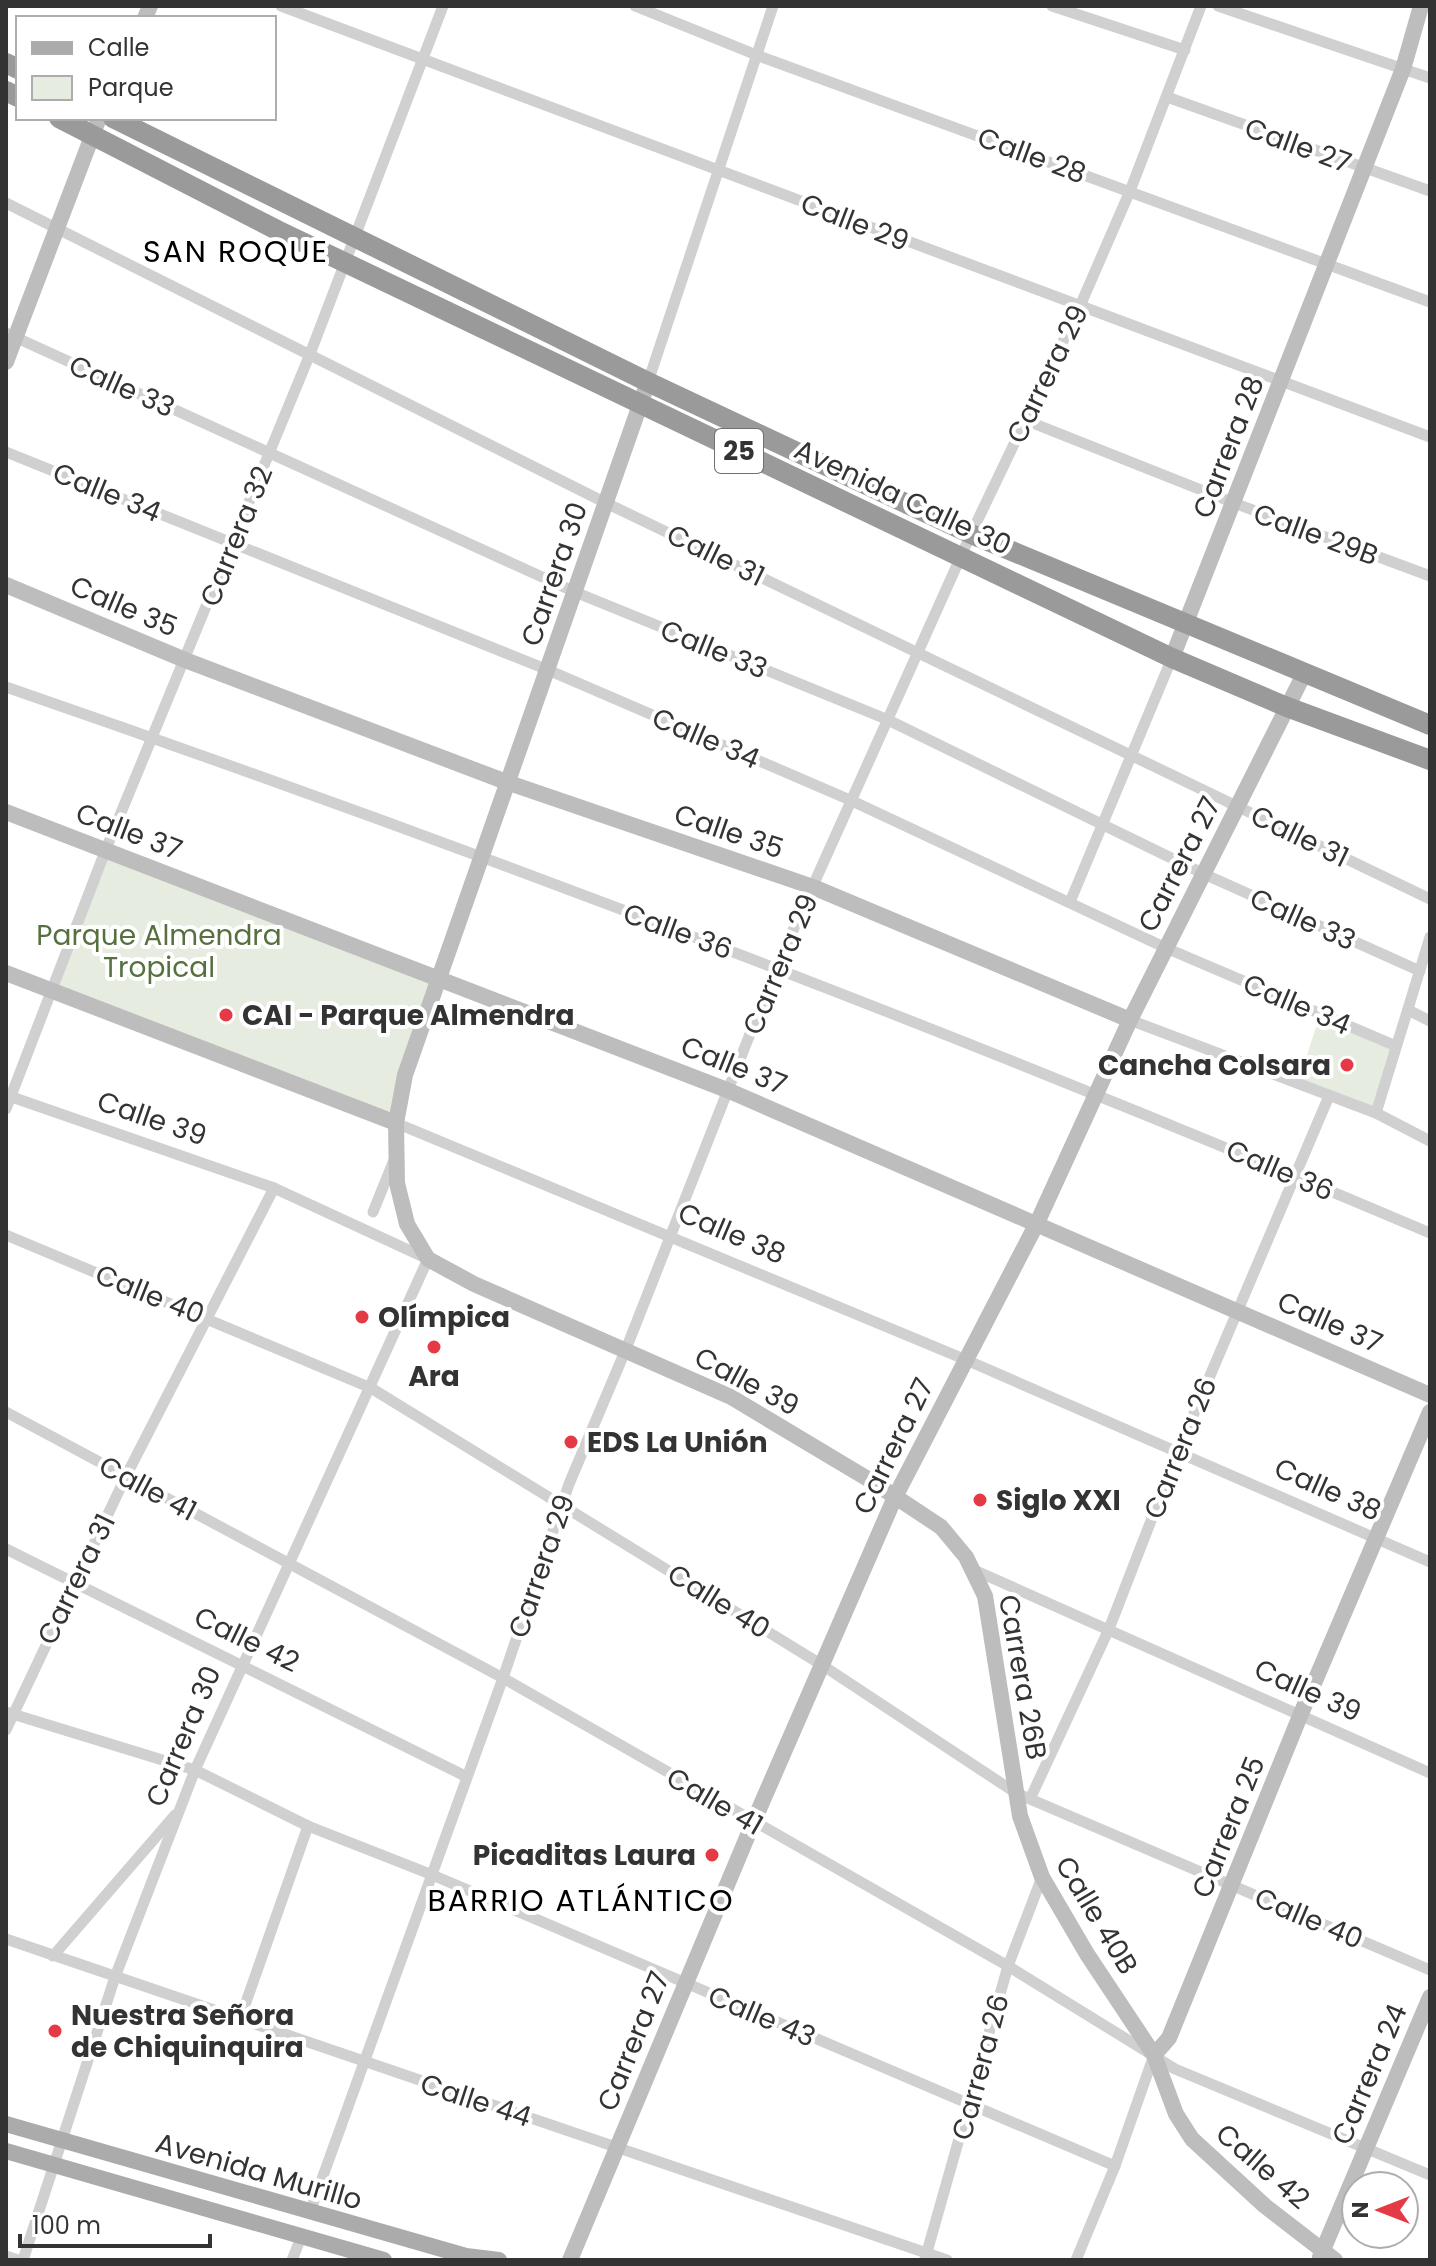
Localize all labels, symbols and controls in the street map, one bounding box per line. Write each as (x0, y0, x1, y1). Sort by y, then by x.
legend (16, 16, 276, 120)
text: Calle (88, 31, 149, 64)
text: Parque (88, 71, 174, 104)
street label: Calle 27 (1239, 108, 1356, 183)
street label: Calle 28 (972, 118, 1092, 193)
street label: Calle 29 (795, 184, 915, 261)
district label: SAN ROQUE (143, 230, 329, 273)
street label: Carrera 29 (997, 299, 1098, 450)
street label: Calle 33 (63, 346, 181, 427)
street label: Carrera 28 (1183, 370, 1273, 524)
road number: 25 (715, 429, 763, 473)
street label: Avenida Calle 30 (788, 430, 1018, 565)
street label: Calle 34 (47, 453, 167, 532)
street label: Carrera 32 (191, 460, 282, 612)
street label: Calle 29B (1248, 494, 1384, 575)
street label: Carrera 30 (512, 497, 597, 651)
street label: Calle 31 (660, 515, 771, 596)
street label: Calle 35 (64, 566, 184, 647)
street label: Calle 33 (655, 610, 773, 689)
street label: Calle 34 (646, 698, 766, 779)
street label: Carrera 27 (1129, 790, 1230, 939)
street label: Calle 37 (70, 793, 188, 870)
street label: Calle 35 (669, 795, 789, 868)
street label: Calle 31 (1244, 796, 1355, 877)
street label: Calle 33 (1244, 879, 1362, 960)
street label: Carrera 29 (733, 888, 828, 1041)
street label: Calle 36 (618, 894, 738, 969)
park label: Parque Almendra Tropical (36, 916, 282, 987)
street label: Calle 34 (1237, 964, 1357, 1045)
place label: CAI - Parque Almendra (242, 996, 575, 1035)
marker: CAI - Parque Almendra (217, 1006, 235, 1024)
street label: Calle 37 (675, 1027, 793, 1104)
place label: Cancha Colsara (1098, 1046, 1331, 1085)
marker: Cancha Colsara (1338, 1056, 1356, 1074)
street label: Calle 39 (92, 1082, 212, 1155)
street label: Calle 36 (1220, 1130, 1340, 1211)
street label: Calle 38 (672, 1193, 792, 1274)
street label: Calle 40 (89, 1255, 210, 1334)
street label: Calle 37 (1271, 1282, 1388, 1363)
place label: Olímpica (378, 1298, 510, 1337)
marker: Olímpica (353, 1308, 371, 1326)
marker: Ara (425, 1338, 443, 1356)
street label: Calle 39 (688, 1338, 806, 1425)
place label: Ara (408, 1357, 460, 1396)
street label: Carrera 27 (844, 1372, 943, 1521)
street label: Carrera 26 (1134, 1372, 1227, 1525)
place label: EDS La Unión (587, 1423, 768, 1462)
marker: EDS La Unión (562, 1433, 580, 1451)
street label: Calle 41 (92, 1446, 204, 1530)
street label: Calle 38 (1268, 1449, 1387, 1530)
place label: Siglo XXI (996, 1481, 1121, 1520)
street label: Carrera 29 (499, 1489, 584, 1643)
marker: Siglo XXI (971, 1491, 989, 1509)
street label: Carrera 31 (28, 1507, 125, 1651)
street label: Calle 40 (660, 1555, 778, 1648)
street label: Carrera 26B (989, 1592, 1056, 1763)
street label: Calle 42 (188, 1597, 306, 1682)
street label: Calle 39 (1248, 1650, 1367, 1731)
street label: Carrera 30 (136, 1660, 231, 1813)
street label: Carrera 25 (1182, 1751, 1275, 1904)
street label: Calle 41 (659, 1758, 770, 1845)
place label: Picaditas Laura (473, 1836, 696, 1875)
marker: Picaditas Laura (703, 1846, 721, 1864)
street label: Calle 40B (1046, 1849, 1147, 1982)
street label: Calle 40 (1249, 1878, 1369, 1959)
district label: BARRIO ATLÁNTICO (427, 1879, 735, 1922)
street label: Carrera 27 (588, 1966, 679, 2117)
street label: Calle 43 (702, 1976, 822, 2057)
street label: Carrera 26 (942, 1990, 1019, 2144)
place label: Nuestra Señora de Chiquinquira (71, 1996, 304, 2067)
street label: Carrera 24 (1322, 1998, 1417, 2151)
marker: Nuestra Señora de Chiquinquira (46, 2022, 64, 2040)
street label: Calle 44 (415, 2064, 536, 2137)
street label: Calle 42 (1207, 2115, 1318, 2218)
street label: Avenida Murillo (151, 2123, 367, 2220)
north arrow (1340, 2170, 1420, 2250)
scale bar (20, 2198, 210, 2248)
text: N (1345, 2202, 1376, 2218)
text: 100 m (32, 2209, 101, 2242)

